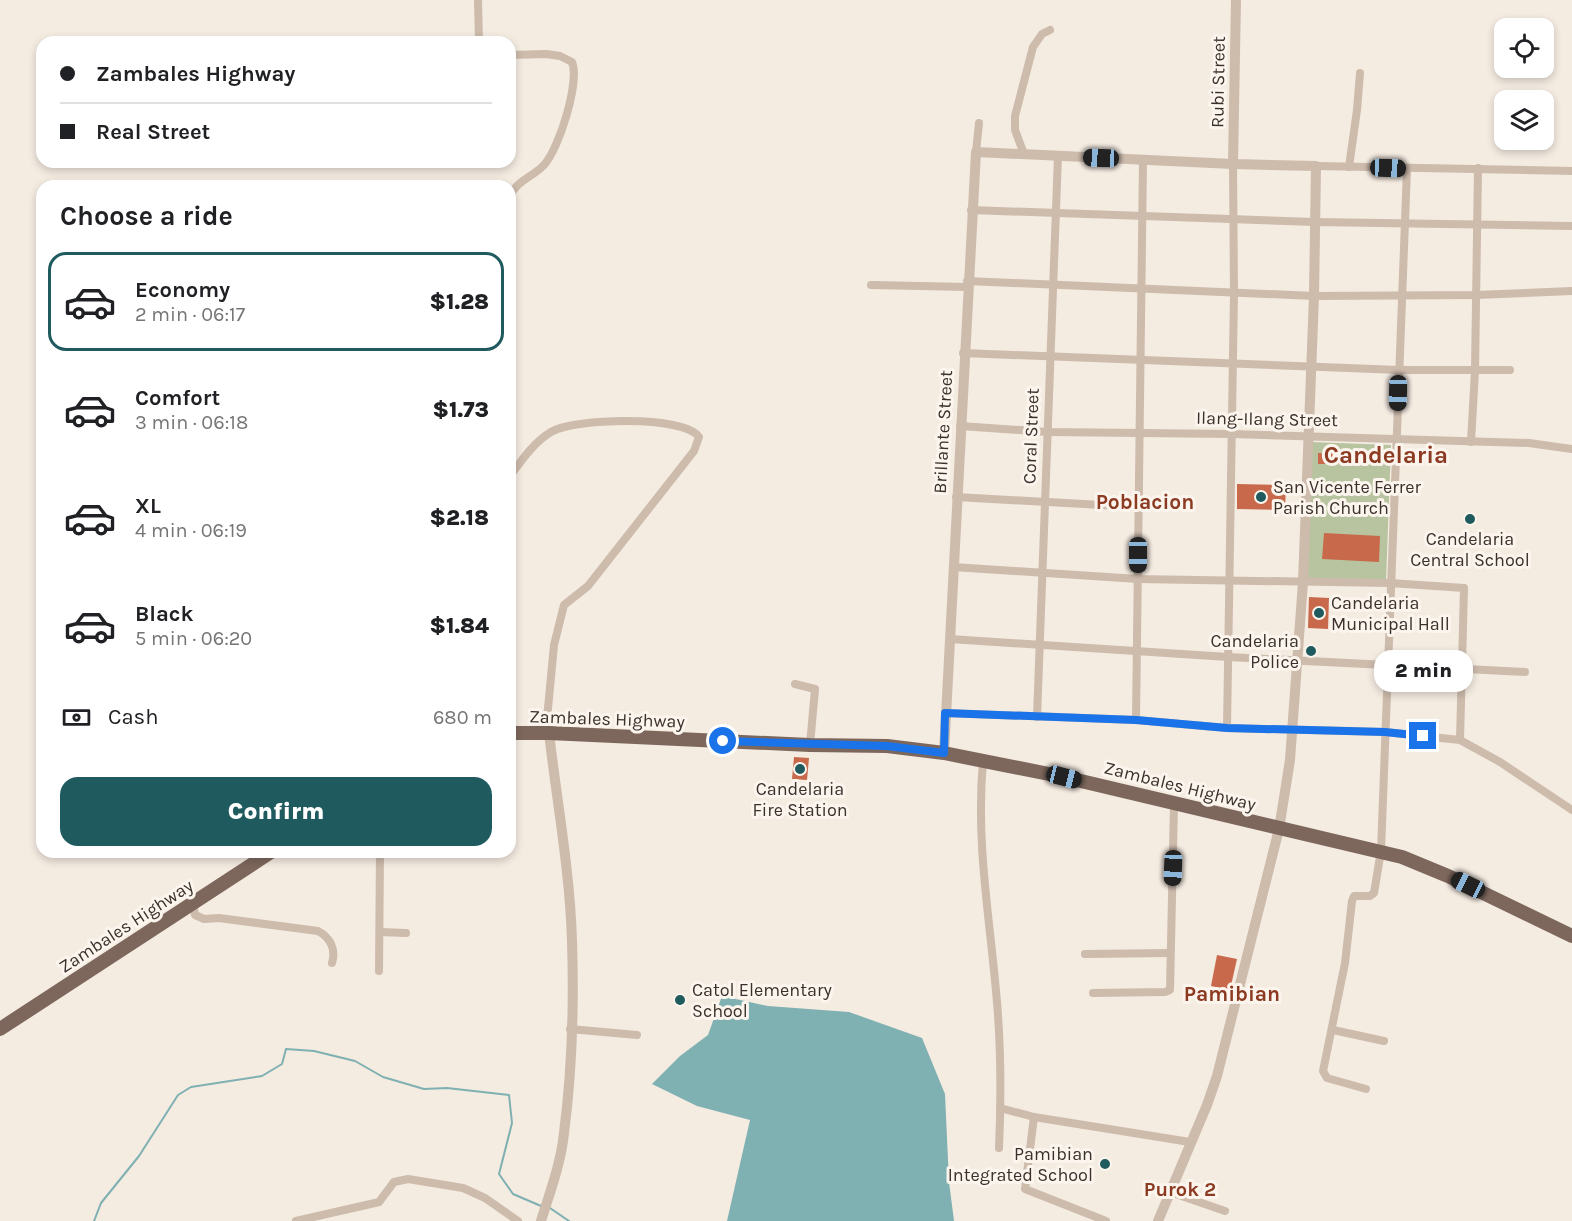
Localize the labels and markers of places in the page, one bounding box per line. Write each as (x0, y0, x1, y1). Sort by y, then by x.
place label: San Vicente Ferrer Parish Church (1273, 476, 1422, 519)
marker: San Vicente Ferrer Parish Church (1254, 490, 1268, 504)
marker: Candelaria Central School (1463, 512, 1477, 526)
place label: Candelaria Central School (1410, 528, 1530, 571)
place label: Candelaria Municipal Hall (1331, 592, 1450, 635)
marker: Candelaria Municipal Hall (1312, 606, 1326, 620)
place label: Candelaria Police (1211, 630, 1299, 673)
marker: Candelaria Police (1304, 644, 1318, 658)
marker: Candelaria Fire Station (793, 762, 807, 776)
place label: Candelaria Fire Station (752, 778, 848, 821)
place label: Catol Elementary School (692, 979, 832, 1022)
marker: Catol Elementary School (673, 993, 687, 1007)
place label: Pamibian Integrated School (948, 1143, 1093, 1186)
marker: Pamibian Integrated School (1098, 1157, 1112, 1171)

